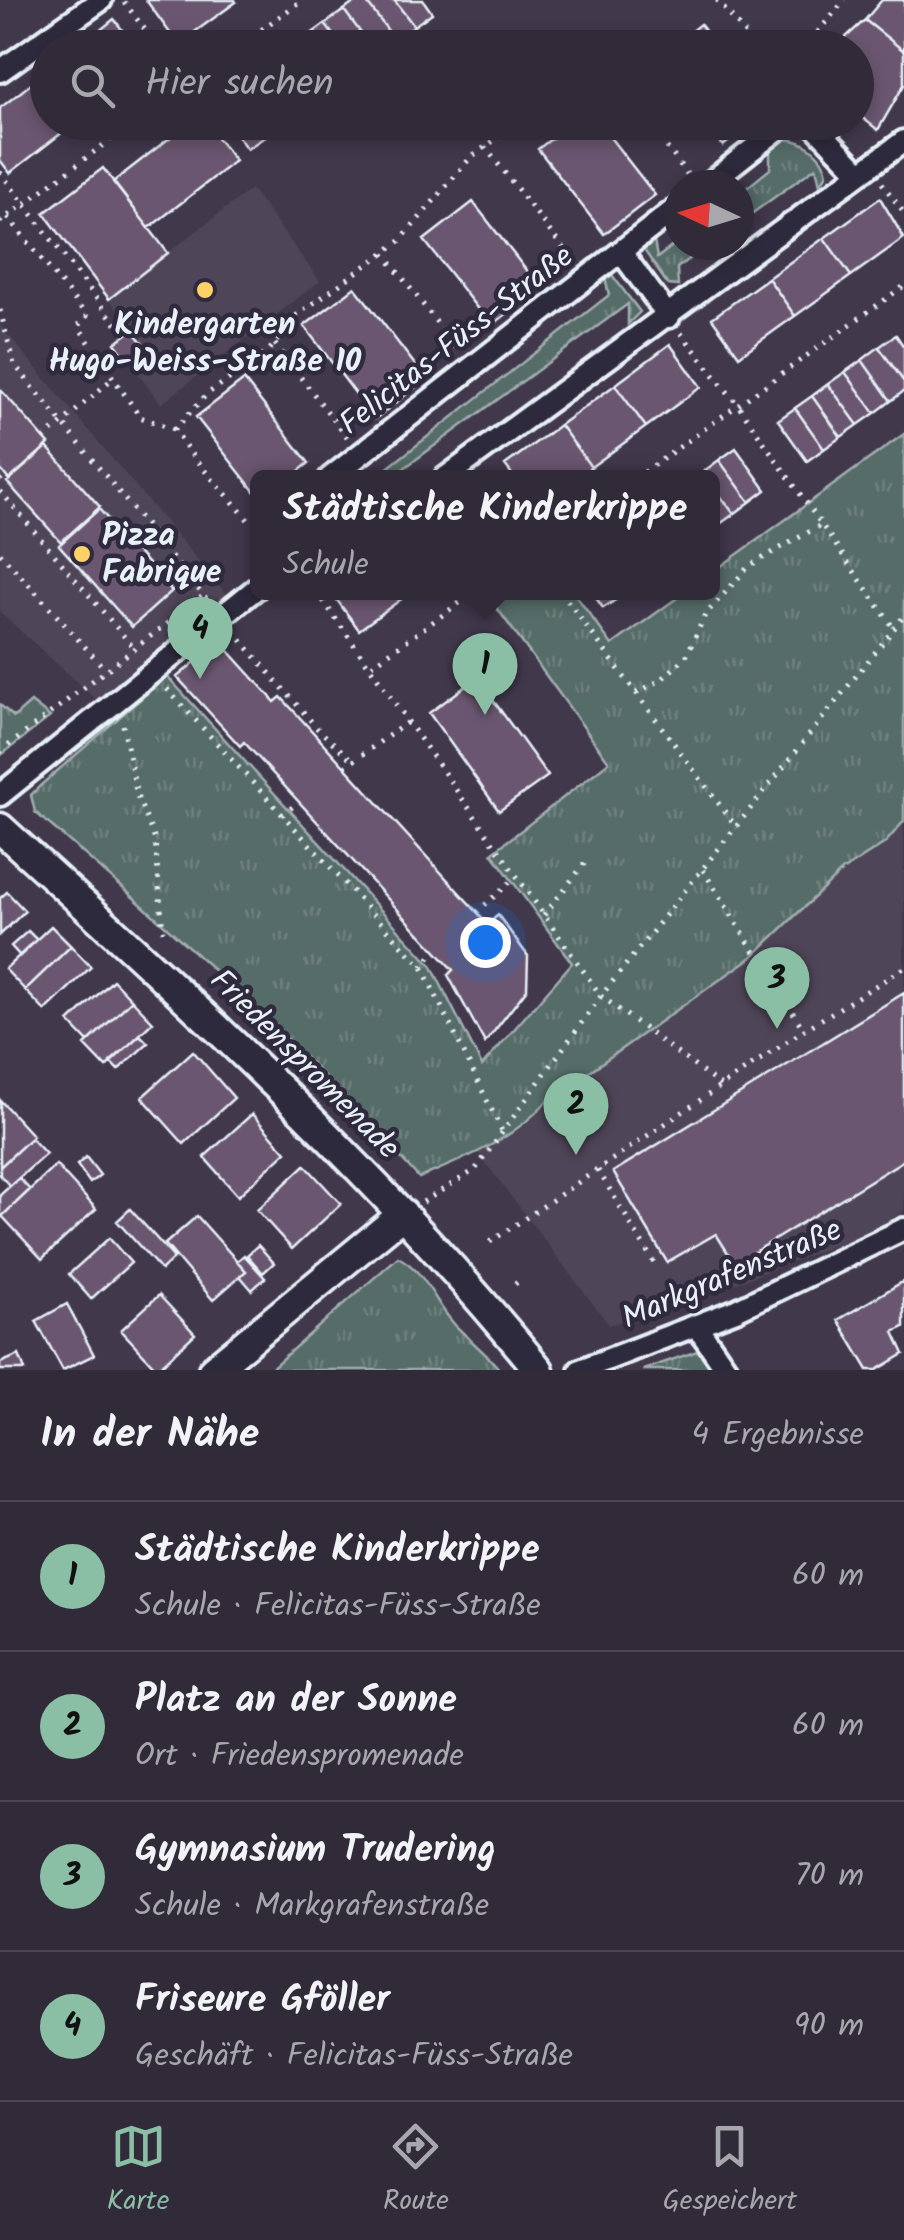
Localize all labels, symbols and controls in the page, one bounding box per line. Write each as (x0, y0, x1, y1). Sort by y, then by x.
search box (30, 30, 874, 140)
text: Hier suchen (145, 55, 334, 115)
icon: search (65, 58, 120, 113)
north arrow (664, 170, 754, 260)
street label: Felicitas-Füss-Straße (329, 233, 585, 449)
marker: Kindergarten Hugo-Weiss-Straße 10 (194, 279, 216, 301)
place label: Kindergarten Hugo-Weiss-Straße 10 (49, 300, 362, 388)
popup (250, 470, 720, 600)
text: Städtische Kinderkrippe (283, 480, 687, 540)
place label: Pizza Fabrique (102, 511, 222, 599)
text: Schule (283, 540, 369, 591)
marker: Pizza Fabrique (71, 543, 93, 565)
pin: 4 (168, 596, 232, 679)
pin: 1 (452, 632, 518, 715)
your location (460, 917, 511, 968)
pin: 3 (744, 946, 810, 1029)
street label: Friedenspromenade (196, 957, 412, 1173)
pin: 2 (544, 1072, 608, 1155)
street label: Markgrafenstraße (614, 1206, 850, 1344)
text: In der Nähe (40, 1402, 259, 1469)
text: 4 Ergebnisse (691, 1410, 864, 1461)
text: Städtische Kinderkrippe (135, 1521, 540, 1581)
text: 1 (68, 1551, 77, 1602)
text: 60 m (792, 1551, 864, 1602)
text: Schule · Felicitas-Füss-Straße (135, 1581, 541, 1632)
text: Platz an der Sonne (135, 1671, 457, 1731)
text: 2 (63, 1701, 82, 1752)
text: 60 m (792, 1701, 864, 1752)
text: Ort · Friedenspromenade (135, 1731, 464, 1782)
text: Gymnasium Trudering (135, 1821, 496, 1881)
text: 3 (64, 1851, 81, 1902)
text: 70 m (795, 1851, 864, 1902)
text: Schule · Markgrafenstraße (135, 1881, 489, 1932)
text: Friseure Gföller (135, 1971, 390, 2031)
text: 4 (64, 2001, 81, 2052)
text: 90 m (794, 2001, 864, 2052)
text: Geschäft · Felicitas-Füss-Straße (135, 2031, 573, 2082)
tab: Karte (107, 2119, 169, 2224)
tab: Route (383, 2119, 449, 2224)
tab: Gespeichert (663, 2119, 797, 2224)

